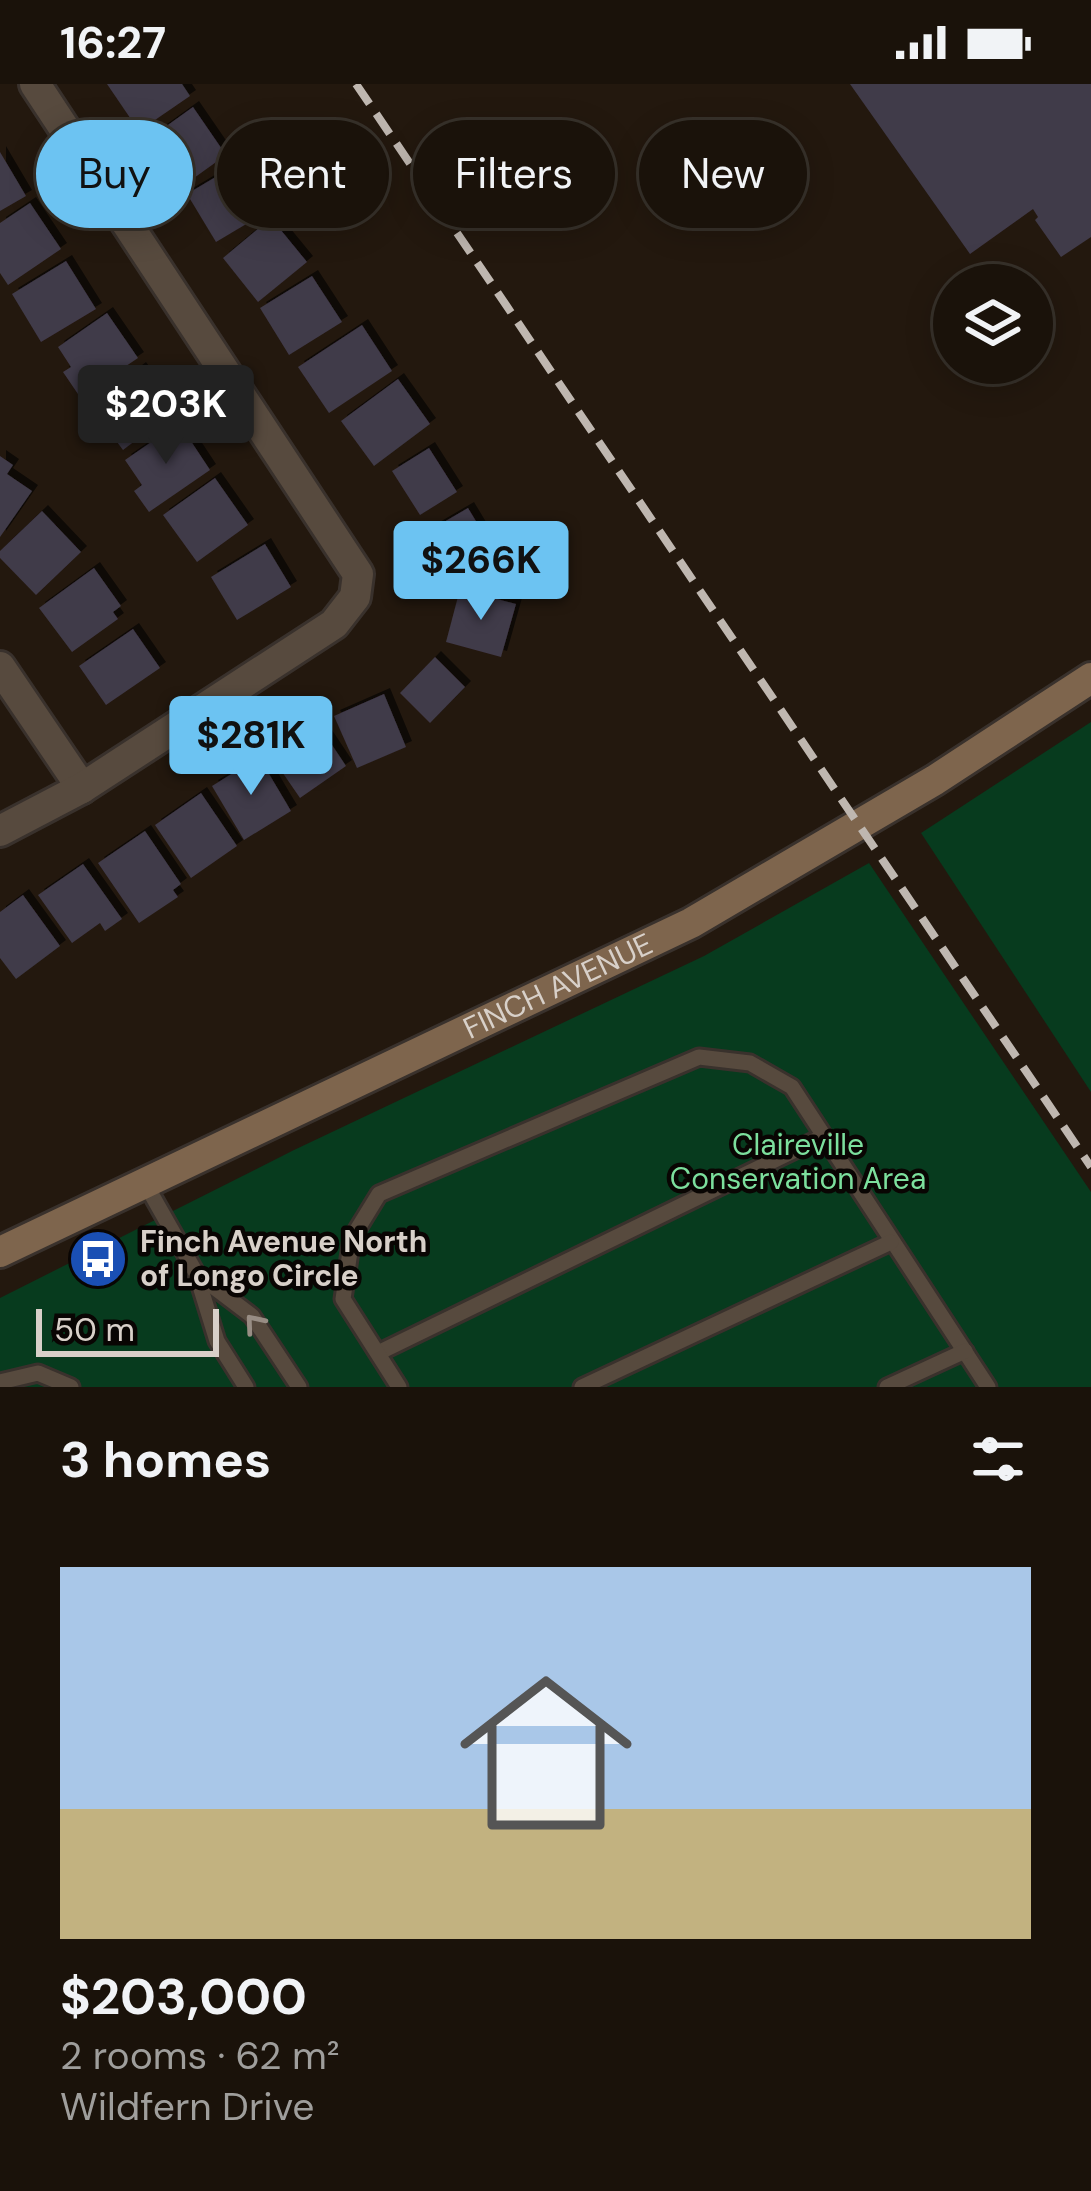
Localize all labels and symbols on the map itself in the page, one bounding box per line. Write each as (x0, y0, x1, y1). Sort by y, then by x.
pin: $203K (82, 365, 250, 467)
pin: $266K (397, 521, 565, 623)
pin: $281K (167, 696, 335, 798)
street label: FINCH AVENUE (457, 924, 659, 1048)
park label: Claireville Conservation Area (670, 1125, 926, 1198)
place label: Finch Avenue North of Longo Circle (140, 1222, 427, 1295)
bus stop icon: Finch Avenue North of Longo Circle (67, 1228, 129, 1290)
scale bar (36, 1303, 219, 1356)
one-way arrow (247, 1315, 268, 1337)

